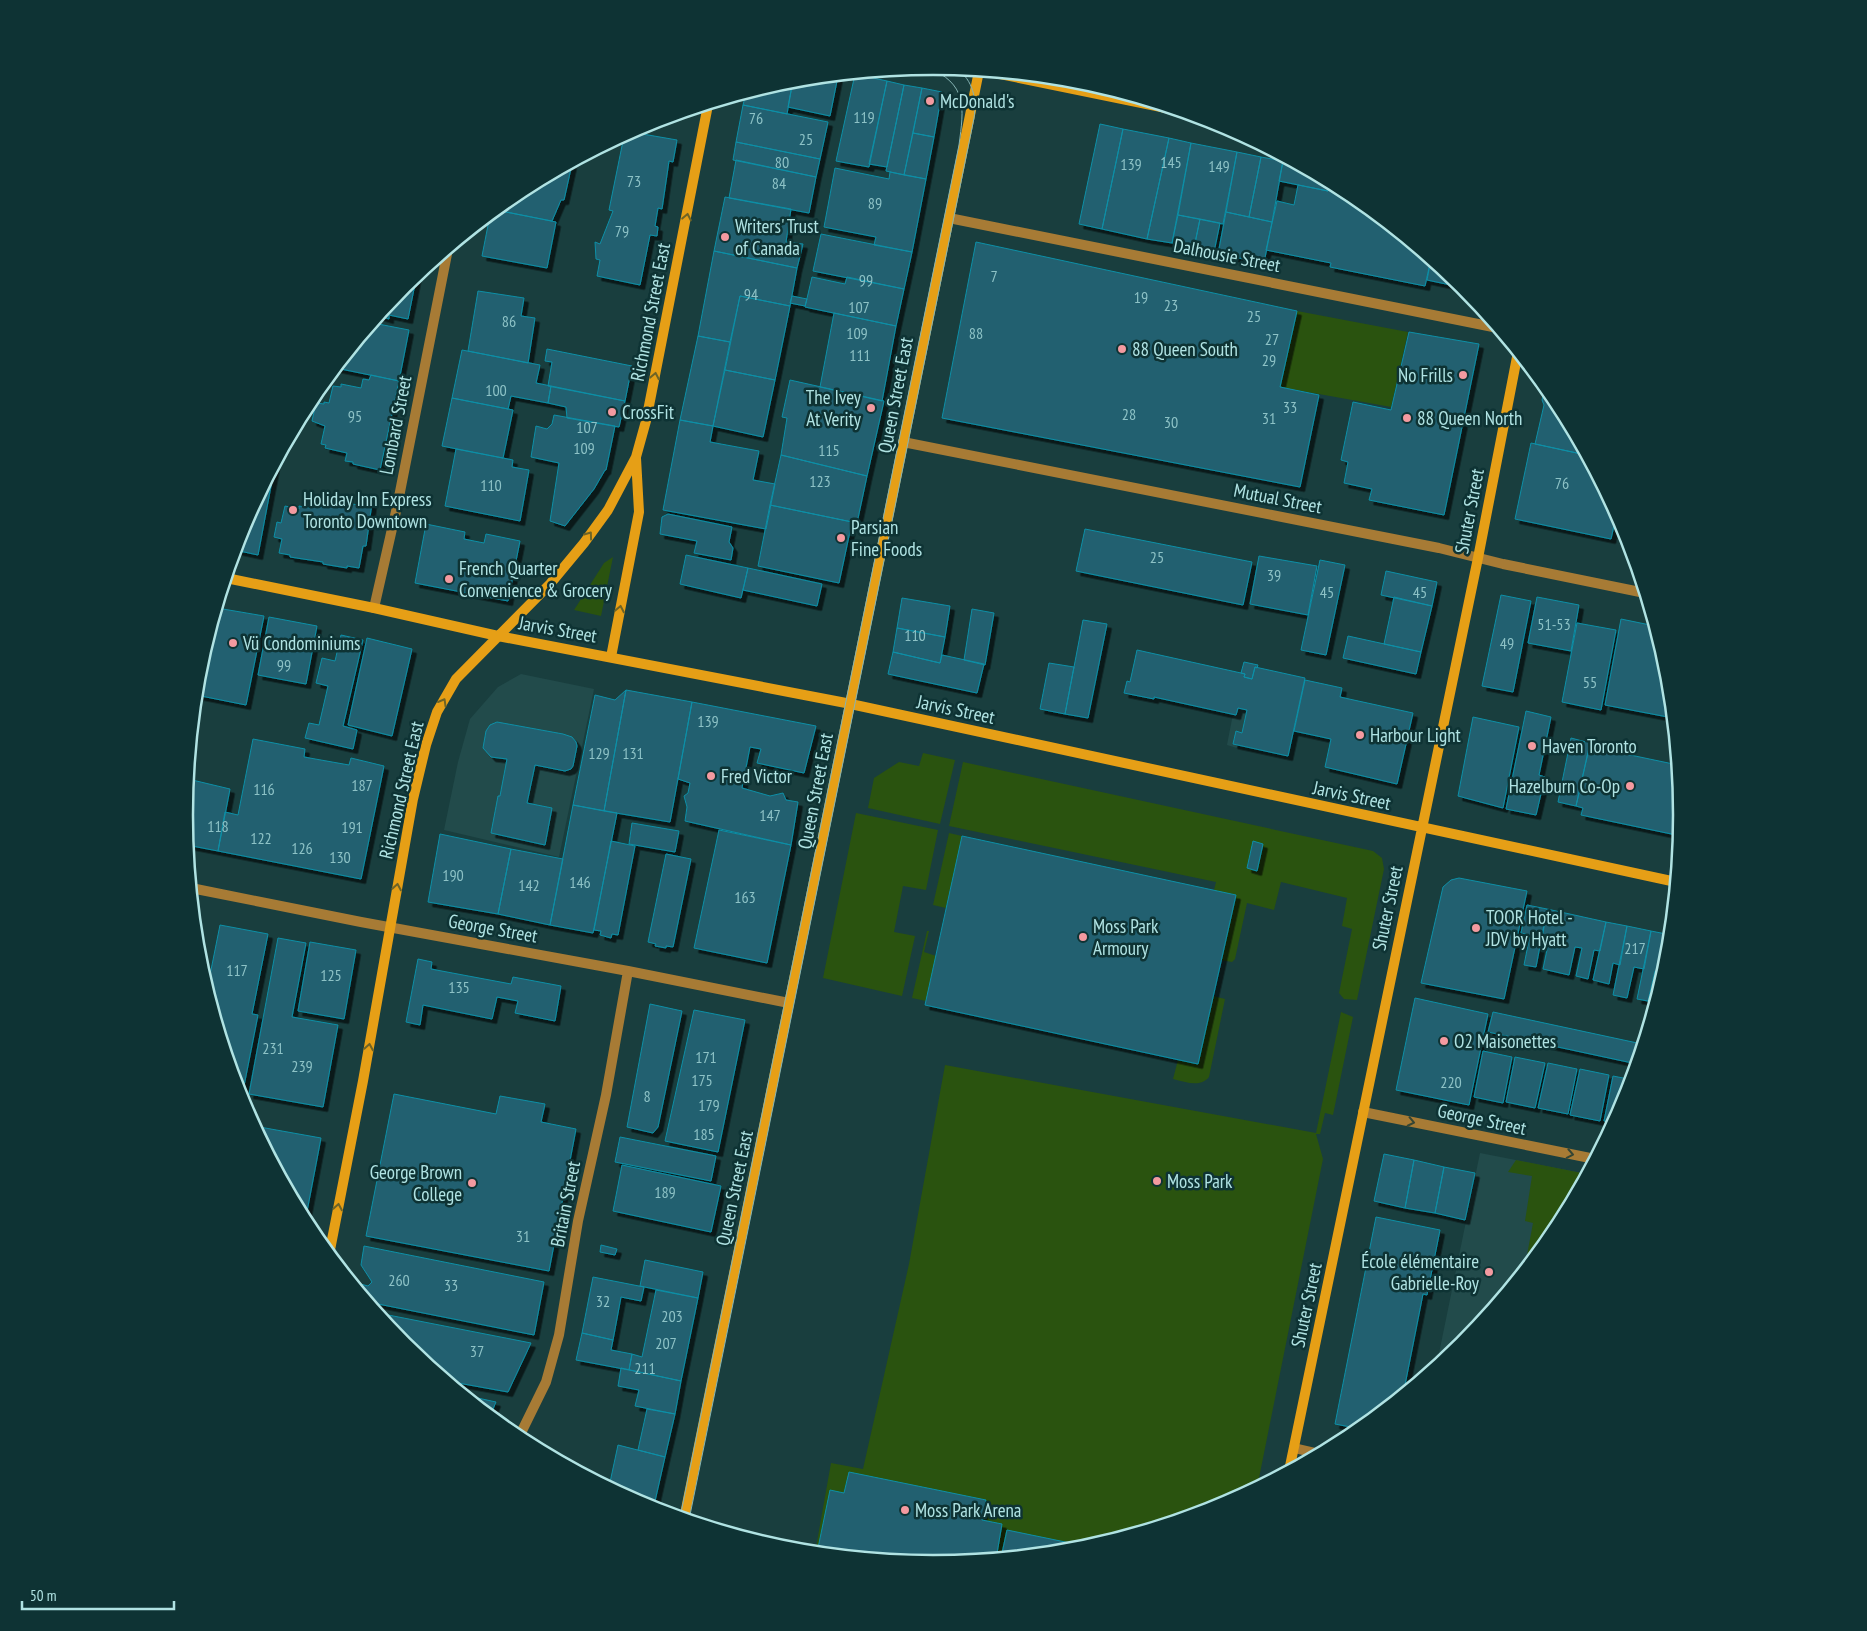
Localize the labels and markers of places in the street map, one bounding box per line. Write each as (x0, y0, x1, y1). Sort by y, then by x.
place label: McDonald's (940, 89, 1015, 113)
marker: McDonald's (924, 95, 936, 107)
place label: Writers' Trust of Canada (735, 214, 819, 260)
marker: Writers' Trust of Canada (719, 231, 731, 243)
place label: 88 Queen South (1132, 337, 1238, 361)
marker: 88 Queen South (1116, 343, 1128, 355)
place label: No Frills (1398, 363, 1453, 387)
marker: No Frills (1457, 369, 1469, 381)
place label: The Ivey At Verity (806, 385, 862, 431)
place label: CrossFit (622, 400, 675, 424)
marker: The Ivey At Verity (865, 402, 877, 414)
marker: CrossFit (606, 406, 618, 418)
place label: 88 Queen North (1417, 406, 1522, 430)
marker: 88 Queen North (1401, 412, 1413, 424)
place label: Holiday Inn Express Toronto Downtown (303, 487, 432, 533)
marker: Holiday Inn Express Toronto Downtown (287, 504, 299, 516)
place label: Parsian Fine Foods (851, 515, 922, 561)
marker: Parsian Fine Foods (835, 532, 847, 544)
place label: French Quarter Convenience & Grocery (459, 556, 613, 602)
marker: French Quarter Convenience & Grocery (443, 573, 455, 585)
place label: Vü Condominiums (242, 631, 361, 655)
marker: Vü Condominiums (227, 637, 239, 649)
place label: Harbour Light (1370, 723, 1462, 747)
marker: Harbour Light (1354, 729, 1366, 741)
place label: Haven Toronto (1542, 734, 1637, 758)
marker: Haven Toronto (1526, 740, 1538, 752)
place label: Fred Victor (721, 764, 793, 788)
marker: Fred Victor (705, 770, 717, 782)
place label: Hazelburn Co-Op (1509, 774, 1620, 798)
marker: Hazelburn Co-Op (1624, 780, 1636, 792)
place label: TOOR Hotel - JDV by Hyatt (1485, 905, 1573, 951)
place label: Moss Park Armoury (1093, 914, 1159, 960)
marker: TOOR Hotel - JDV by Hyatt (1470, 922, 1482, 934)
marker: Moss Park Armoury (1077, 931, 1089, 943)
place label: O2 Maisonettes (1454, 1029, 1556, 1053)
marker: O2 Maisonettes (1438, 1035, 1450, 1047)
place label: George Brown College (370, 1160, 462, 1206)
place label: Moss Park (1167, 1169, 1233, 1193)
marker: Moss Park (1151, 1175, 1163, 1187)
marker: George Brown College (466, 1177, 478, 1189)
place label: École élémentaire Gabrielle-Roy (1361, 1249, 1480, 1295)
marker: École élémentaire Gabrielle-Roy (1483, 1266, 1495, 1278)
place label: Moss Park Arena (915, 1498, 1021, 1522)
marker: Moss Park Arena (899, 1504, 911, 1516)

